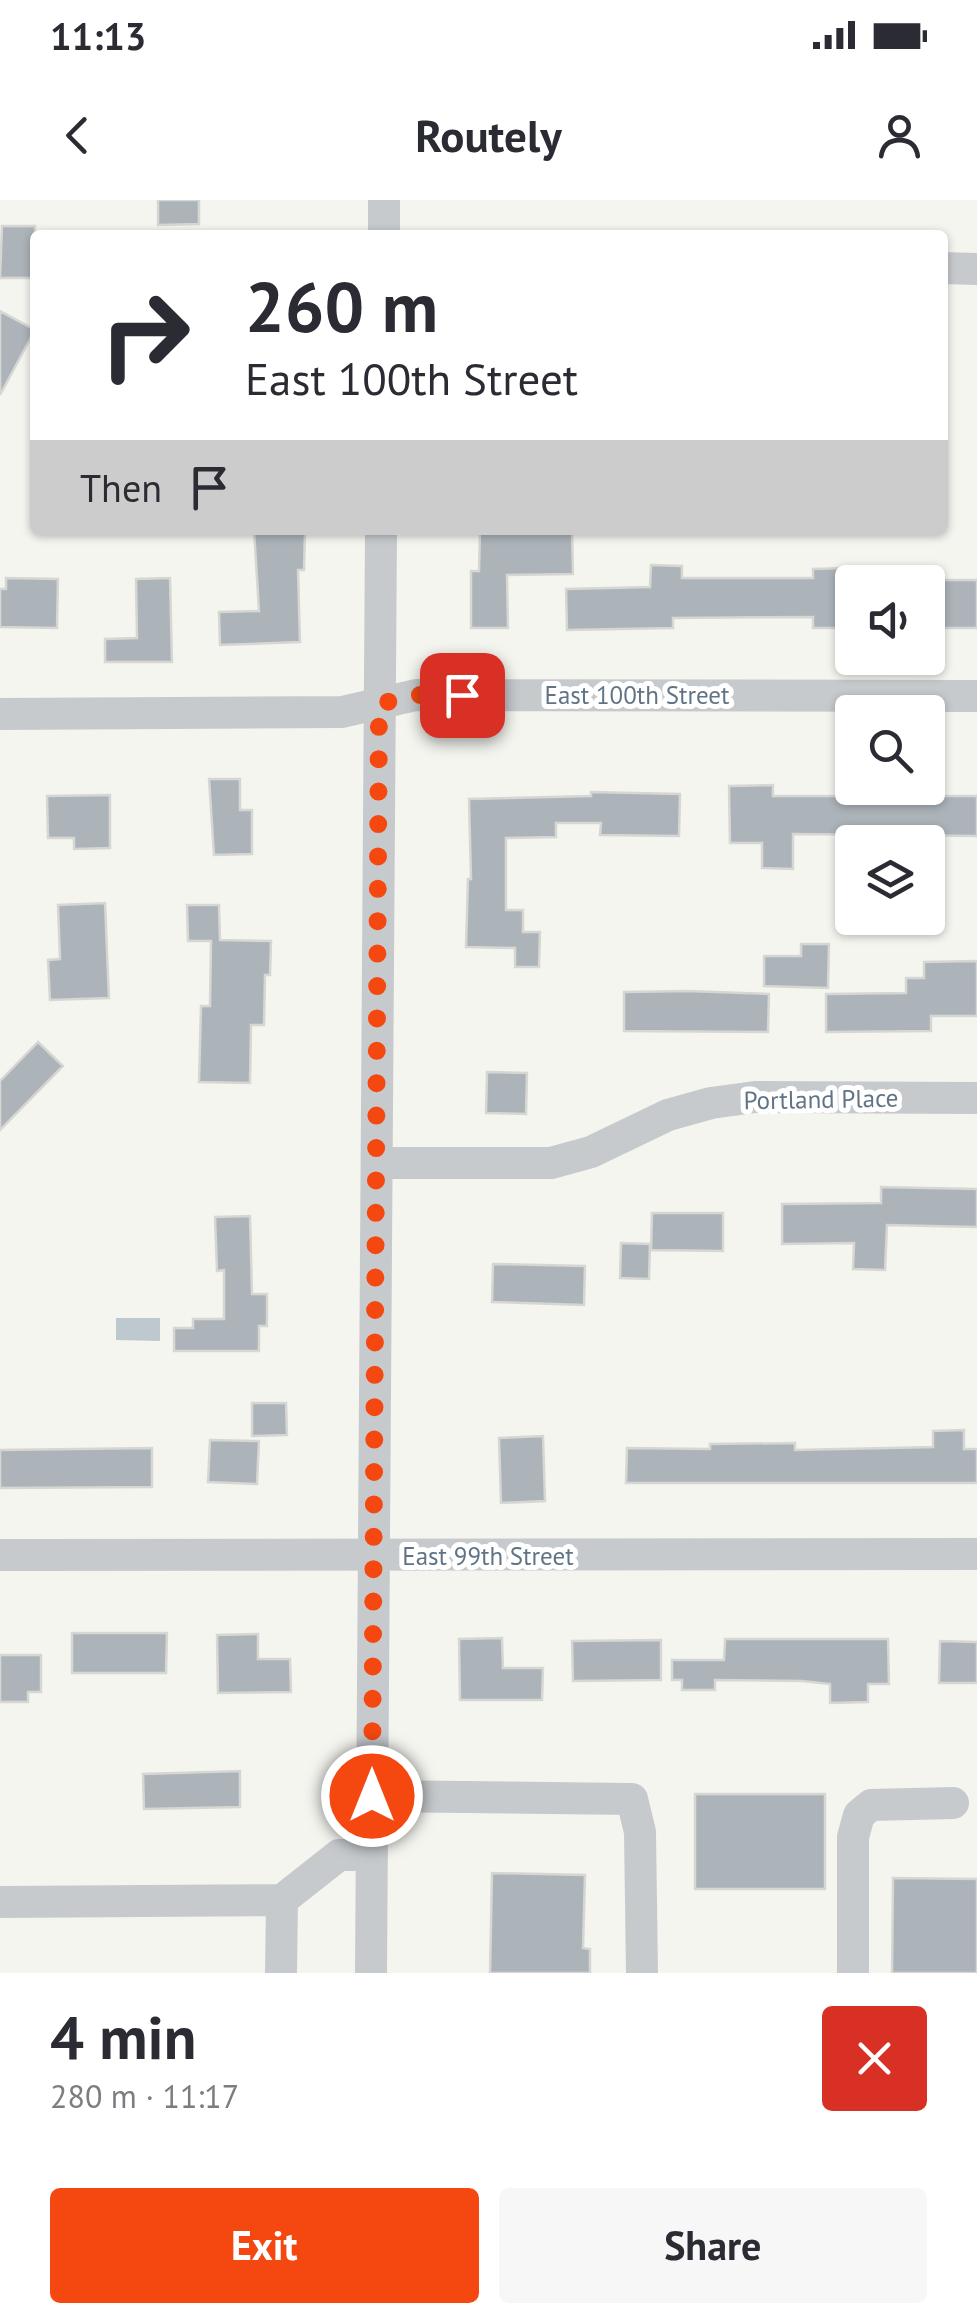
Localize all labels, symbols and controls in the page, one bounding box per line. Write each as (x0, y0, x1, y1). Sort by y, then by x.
text: 11:13 (50, 11, 146, 60)
text: Routely (415, 106, 562, 164)
icon: back (50, 108, 105, 163)
icon: person (872, 108, 927, 163)
text: 260 m (245, 261, 438, 351)
icon: right (80, 270, 210, 400)
text: East 100th Street (245, 349, 578, 407)
icon: arrive (182, 460, 237, 515)
text: Then (80, 463, 162, 512)
map controls (835, 565, 945, 935)
button: sound (835, 565, 945, 675)
pin (420, 653, 505, 738)
icon: arrive (435, 668, 490, 723)
street label: East 100th Street (544, 679, 730, 711)
button: search (835, 695, 945, 805)
button: layers (835, 825, 945, 935)
street label: Portland Place (743, 1082, 899, 1116)
street label: East 99th Street (402, 1540, 574, 1572)
position arrow (320, 1744, 424, 1848)
text: 4 min (50, 1998, 196, 2076)
button: close (822, 2006, 927, 2111)
text: 280 m · 11:17 (50, 2075, 239, 2117)
button: Exit (50, 2188, 479, 2303)
button: Share (499, 2188, 927, 2303)

